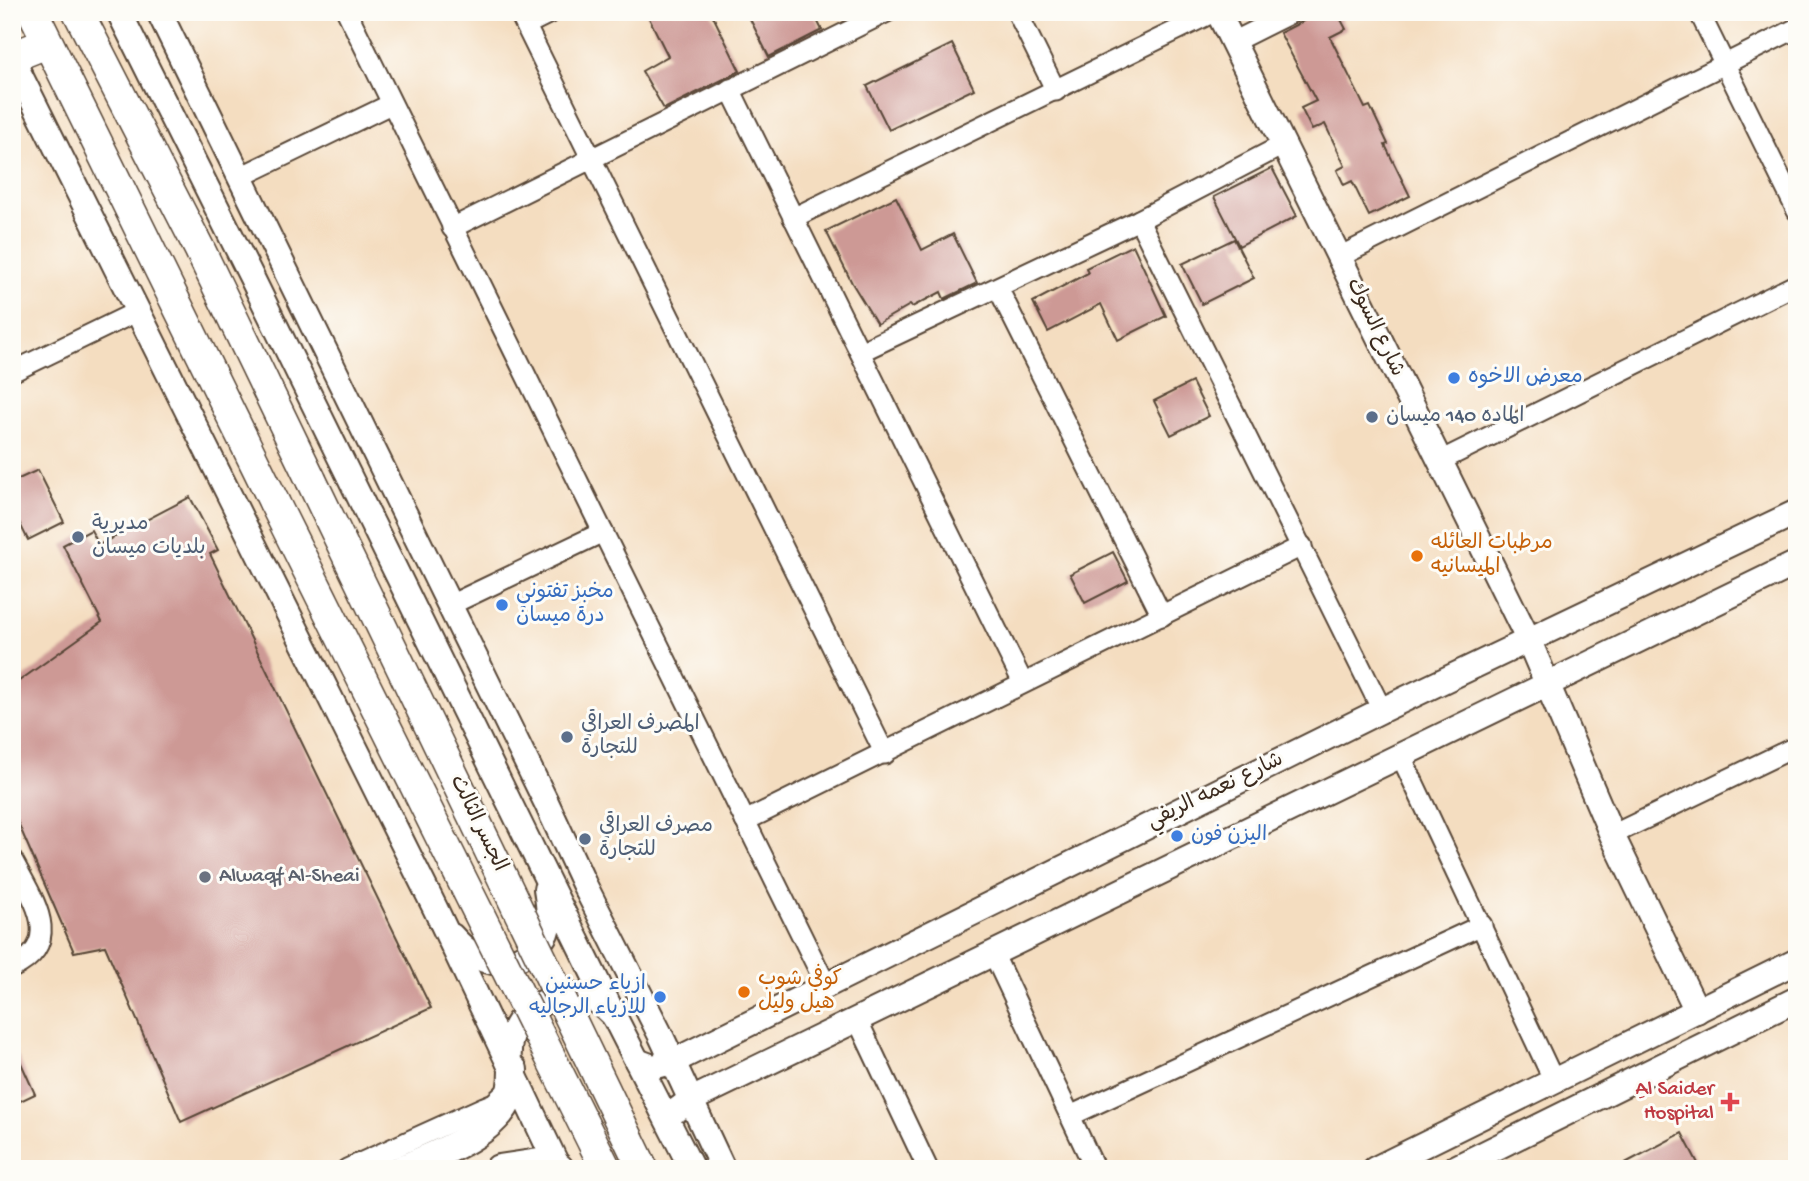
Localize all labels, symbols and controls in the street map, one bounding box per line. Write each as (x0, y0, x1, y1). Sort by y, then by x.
street label: شارع السوك (1339, 275, 1409, 381)
place label: معرض الاخوه (1468, 366, 1583, 391)
marker: معرض الاخوه (1446, 370, 1462, 386)
place label: الماده 140 ميسان (1386, 405, 1524, 430)
marker: الماده 140 ميسان (1364, 409, 1380, 425)
place label: مديرية بلديات ميسان (92, 513, 206, 562)
marker: مديرية بلديات ميسان (70, 529, 86, 545)
place label: مرطبات العائله الميسانيه (1431, 532, 1553, 581)
marker: مرطبات العائله الميسانيه (1409, 548, 1425, 564)
place label: مخبز تفتوني درة ميسان (516, 581, 614, 630)
marker: مخبز تفتوني درة ميسان (494, 597, 510, 613)
place label: المصرف العراقي للتجارة (581, 709, 700, 762)
marker: المصرف العراقي للتجارة (559, 729, 575, 745)
street label: شارع نعمه الريفي (1144, 748, 1289, 838)
street label: الجسر الثالث (443, 772, 511, 876)
place label: مصرف العراقي للتجارة (599, 811, 713, 864)
place label: اليزن فون (1191, 824, 1267, 849)
marker: اليزن فون (1169, 828, 1185, 844)
marker: مصرف العراقي للتجارة (577, 831, 593, 847)
place label: Alwaqf Al-Sheai (219, 865, 360, 890)
marker: Alwaqf Al-Sheai (197, 869, 213, 885)
place label: كوفي شوب هيل وليل (758, 963, 842, 1017)
place label: ازياء حسنين للازياء الرجاليه (529, 973, 646, 1022)
marker: كوفي شوب هيل وليل (736, 984, 752, 1000)
marker: ازياء حسنين للازياء الرجاليه (652, 989, 668, 1005)
place label: ِAl Saider Hospital (1635, 1078, 1716, 1127)
marker: ِAl Saider Hospital (1720, 1092, 1740, 1112)

